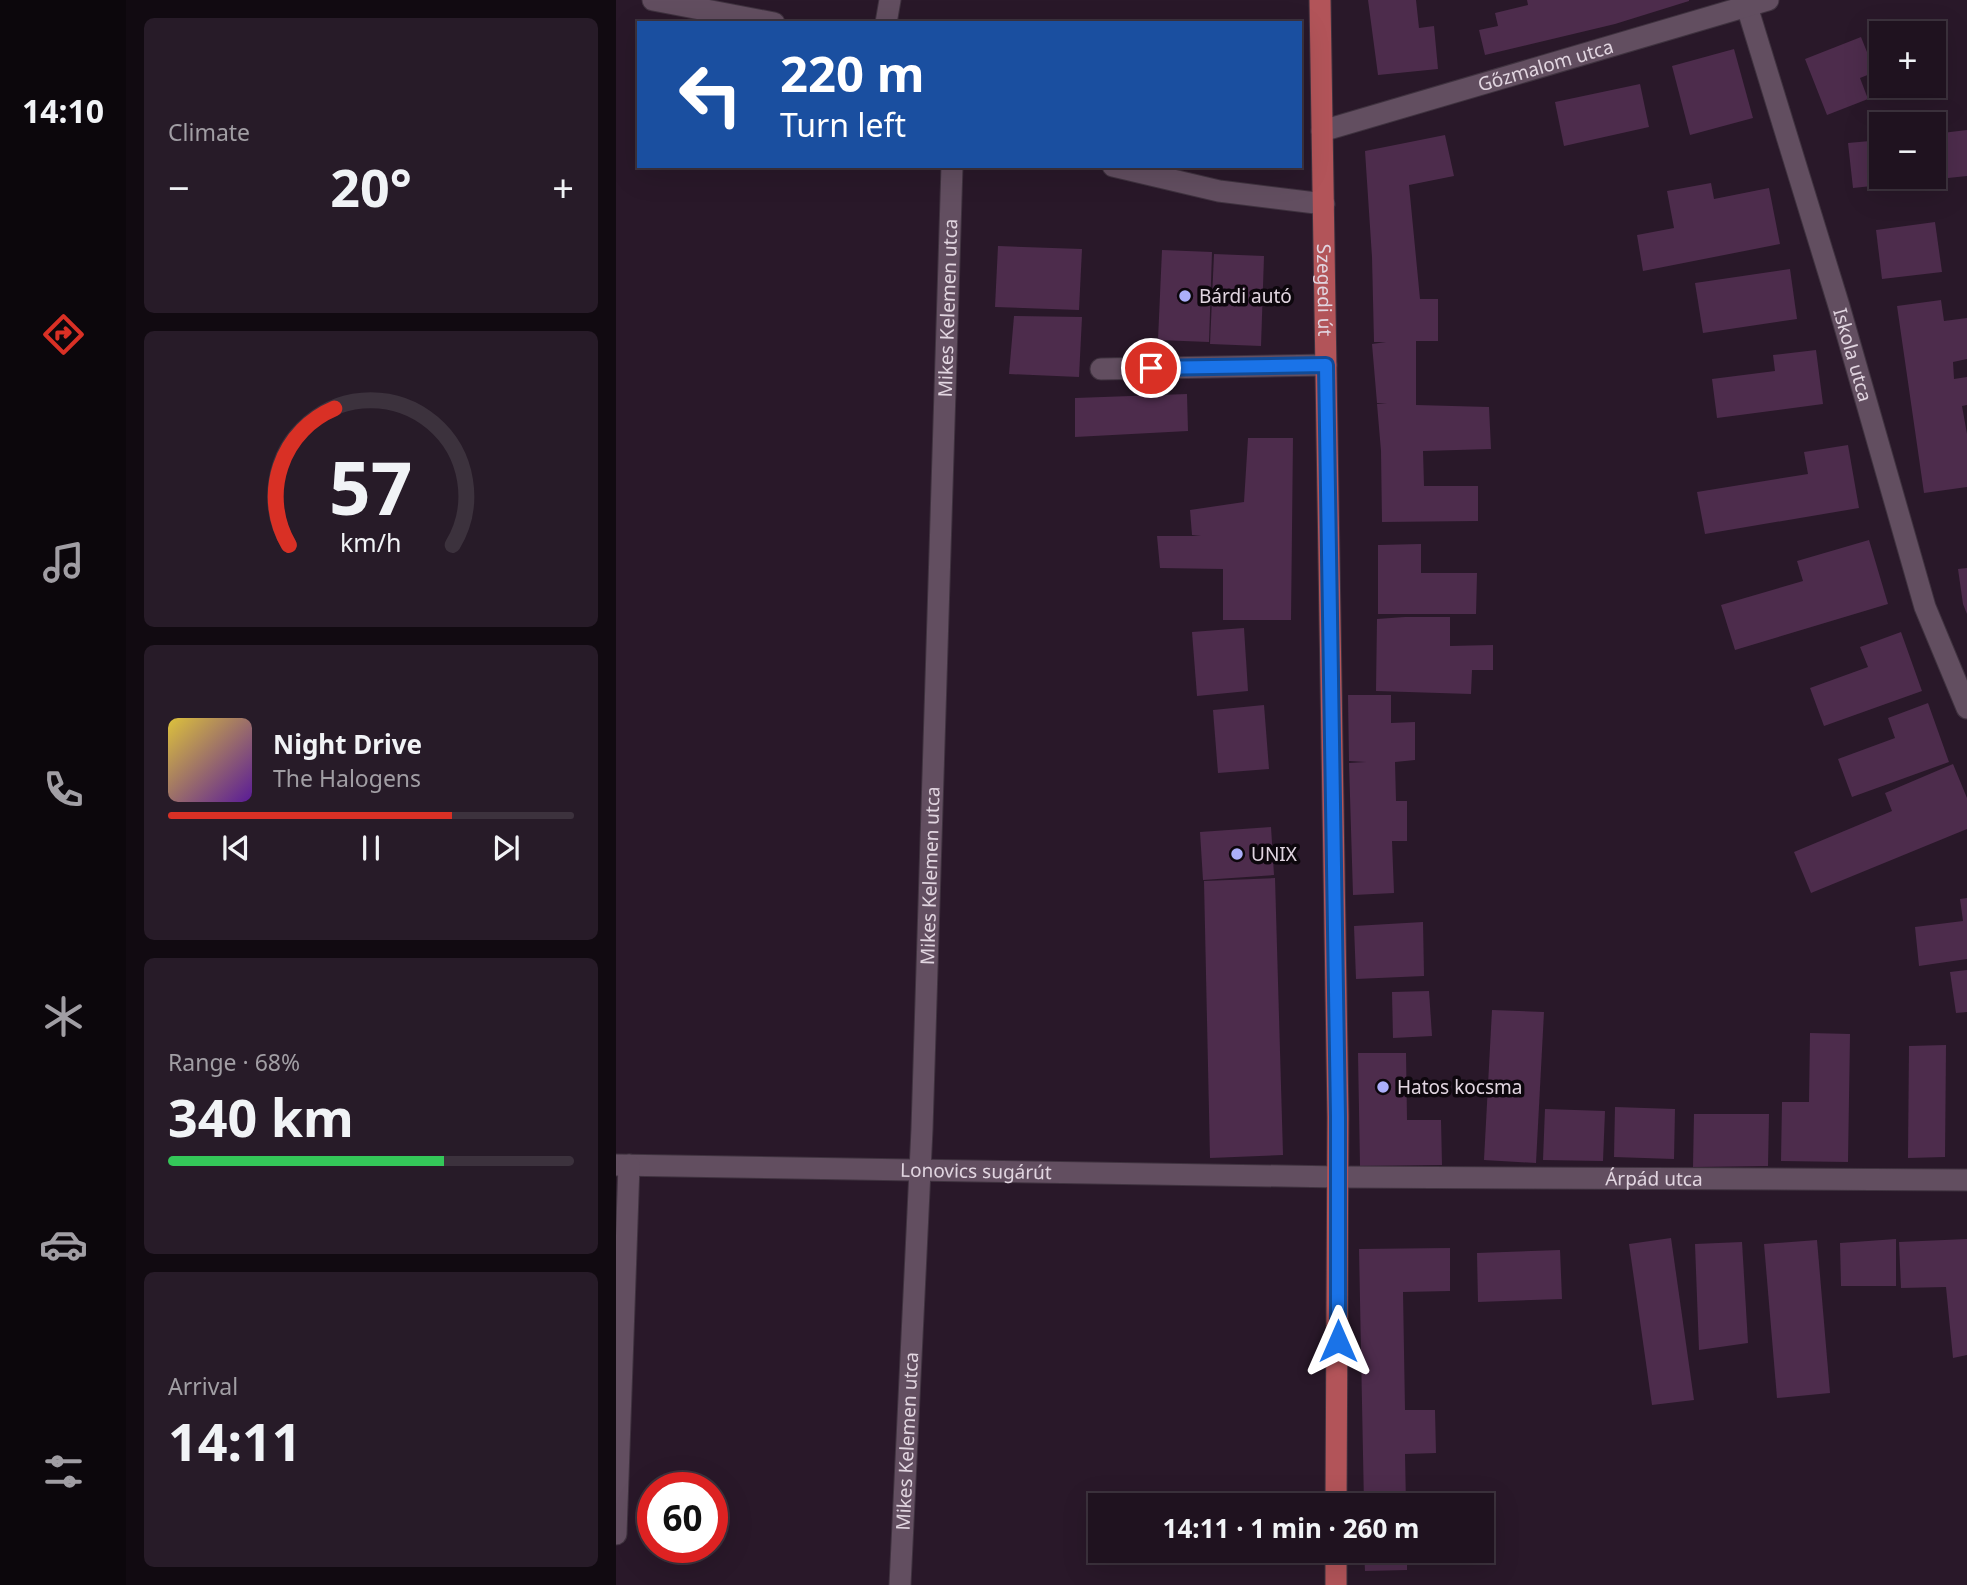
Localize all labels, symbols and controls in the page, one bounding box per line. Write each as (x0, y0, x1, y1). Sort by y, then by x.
map controls (1869, 21, 1946, 189)
button: + (1869, 21, 1946, 98)
street label: Gőzmalom utca (1475, 33, 1616, 98)
text: 220 m (780, 40, 925, 106)
icon: left (665, 49, 756, 140)
text: 14:10 (22, 89, 104, 132)
text: Turn left (780, 103, 906, 146)
button: − (1869, 112, 1946, 189)
text: Climate (168, 116, 250, 148)
text: 20° (330, 151, 412, 222)
text: − (168, 161, 190, 213)
text: + (552, 161, 574, 213)
street label: Mikes Kelemen utca (932, 218, 963, 398)
street label: Szegedi út (1311, 243, 1338, 337)
place label: Bárdi autó (1199, 283, 1292, 309)
marker: Bárdi autó (1177, 288, 1193, 304)
street label: Iskola utca (1827, 305, 1879, 405)
icon: directions (39, 310, 88, 359)
pin (1121, 338, 1181, 398)
icon: arrive (1132, 349, 1170, 387)
text: 57 (329, 438, 413, 537)
text: km/h (340, 525, 402, 559)
icon: music (39, 538, 88, 587)
text: Night Drive (273, 726, 422, 762)
text: The Halogens (273, 762, 421, 794)
icon: phone (39, 765, 88, 814)
street label: Mikes Kelemen utca (914, 786, 946, 965)
icon: previous (217, 829, 255, 867)
icon: pause (352, 829, 390, 867)
icon: next (487, 829, 525, 867)
place label: UNIX (1251, 841, 1298, 867)
marker: UNIX (1229, 846, 1245, 862)
icon: climate (39, 992, 88, 1041)
text: Range · 68% (168, 1046, 300, 1078)
place label: Hatos kocsma (1397, 1074, 1522, 1100)
marker: Hatos kocsma (1375, 1079, 1391, 1095)
text: 340 km (168, 1081, 354, 1152)
street label: Lonovics sugárút (900, 1157, 1052, 1185)
street label: Árpád utca (1605, 1165, 1703, 1192)
icon: car (39, 1220, 88, 1269)
position arrow (1301, 1304, 1375, 1378)
street label: Mikes Kelemen utca (890, 1351, 924, 1531)
text: Arrival (168, 1370, 238, 1402)
text: 14:11 (168, 1405, 302, 1476)
icon: filters (39, 1447, 88, 1496)
speed limit sign: 60 (637, 1472, 728, 1563)
text: 14:11 · 1 min · 260 m (1163, 1510, 1419, 1546)

